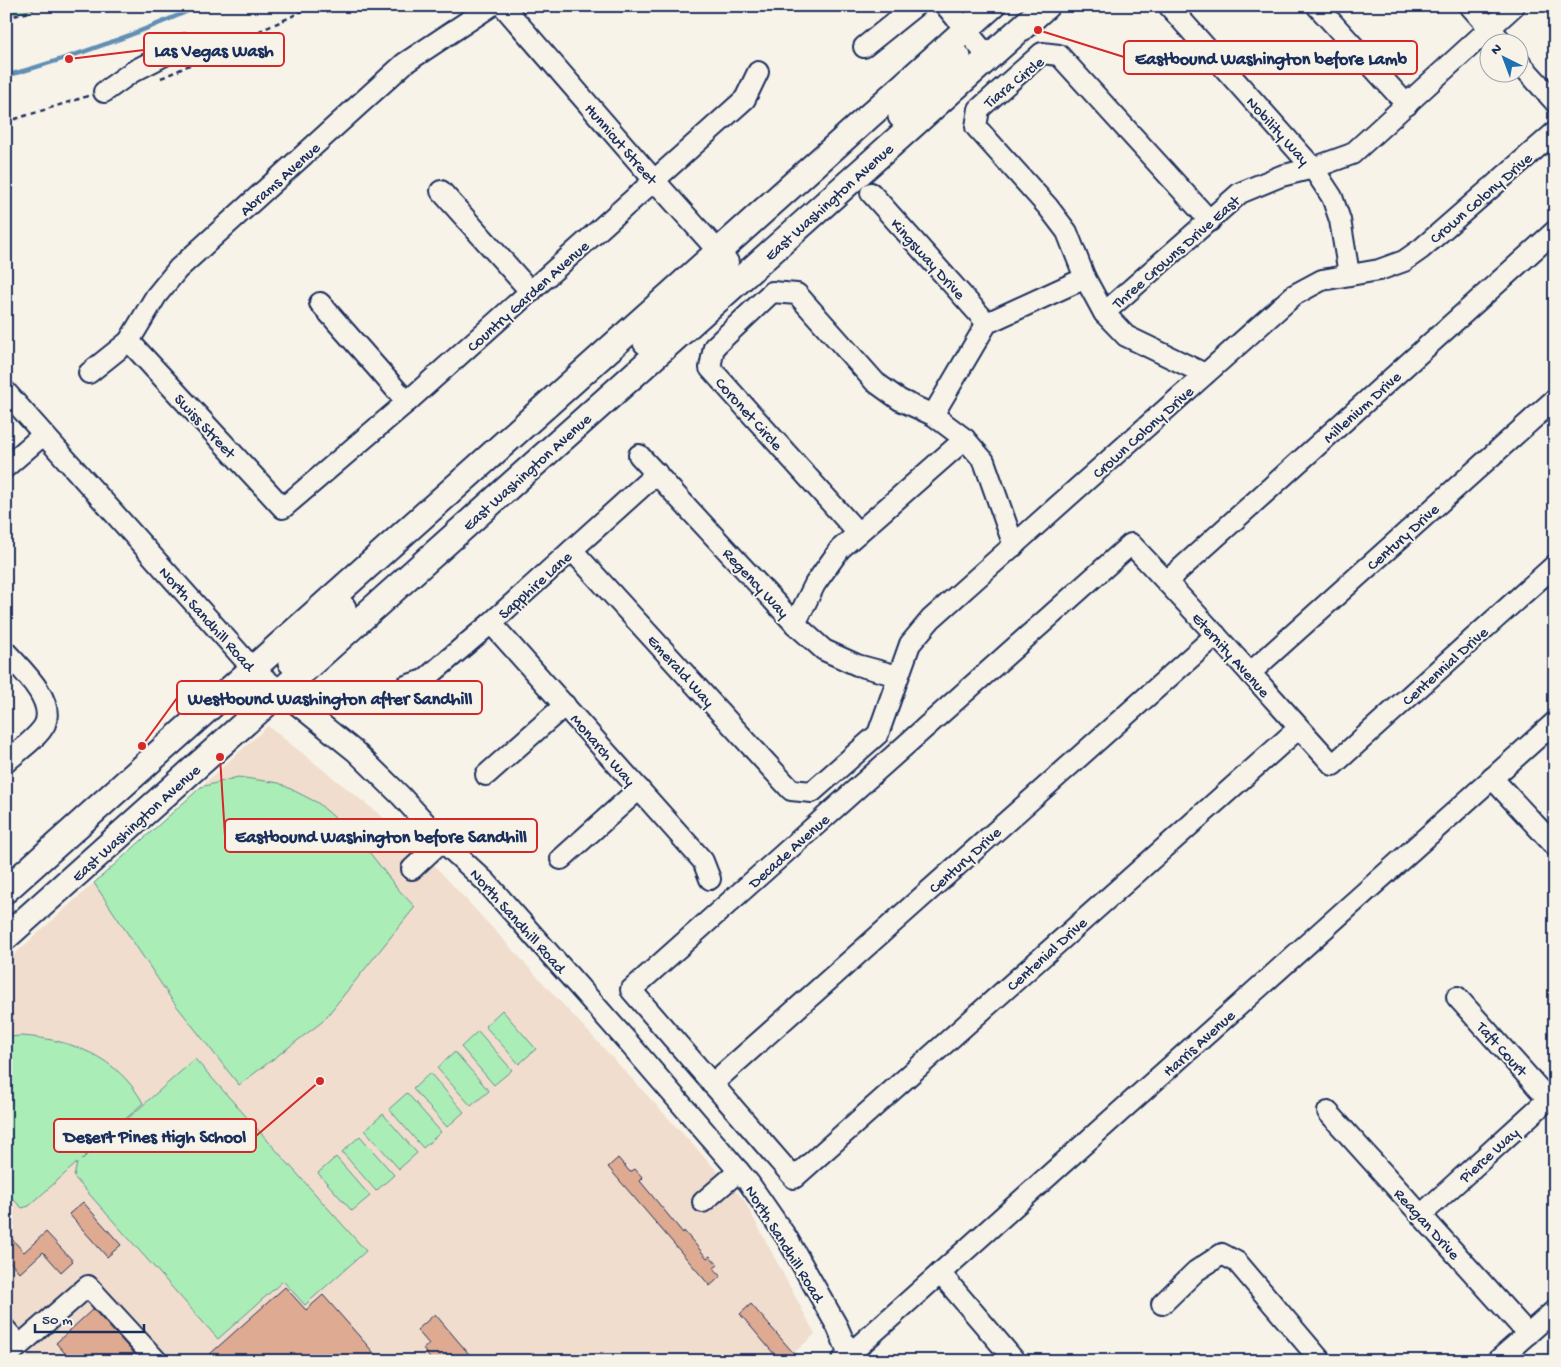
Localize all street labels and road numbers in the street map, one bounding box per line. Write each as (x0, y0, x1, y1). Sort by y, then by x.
street label: Tiara Circle (981, 53, 1050, 114)
street label: Nobility Way (1240, 94, 1312, 171)
street label: Hunnicut Street (579, 101, 661, 191)
street label: Abrams Avenue (237, 139, 326, 222)
street label: East Washington Avenue (762, 140, 899, 266)
street label: Crown Colony Drive (1427, 150, 1538, 249)
street label: Three Crowns Drive East (1109, 192, 1246, 315)
street label: Kingsway Drive (885, 216, 968, 305)
street label: Country Garden Avenue (464, 237, 595, 357)
street label: Millenium Drive (1320, 368, 1407, 449)
street label: Coronet Circle (710, 375, 786, 456)
street label: Crown Colony Drive (1090, 383, 1199, 484)
street label: Swiss Street (169, 391, 239, 465)
street label: East Washington Avenue (460, 410, 597, 536)
street label: Century Drive (1364, 501, 1445, 576)
street label: Regency Way (717, 545, 792, 624)
street label: Sapphire Lane (496, 548, 578, 625)
street label: North Sandhill Road (153, 564, 259, 678)
street label: Eternity Avenue (1186, 610, 1273, 703)
street label: Centennial Drive (1399, 624, 1494, 711)
street label: Emerald Way (642, 632, 717, 713)
street label: Monarch Way (565, 711, 638, 791)
street label: East Washington Avenue (69, 761, 206, 887)
street label: Decade Avenue (745, 811, 835, 895)
street label: Century Drive (926, 824, 1007, 899)
street label: North Sandhill Road (464, 866, 570, 980)
street label: Centenial Drive (1004, 914, 1093, 997)
street label: Harris Avenue (1160, 1007, 1241, 1082)
street label: Taft Court (1470, 1018, 1531, 1083)
street label: Pierce Way (1456, 1125, 1524, 1189)
street label: North Sandhill Road (739, 1183, 828, 1308)
street label: Reagan Drive (1388, 1186, 1463, 1266)

